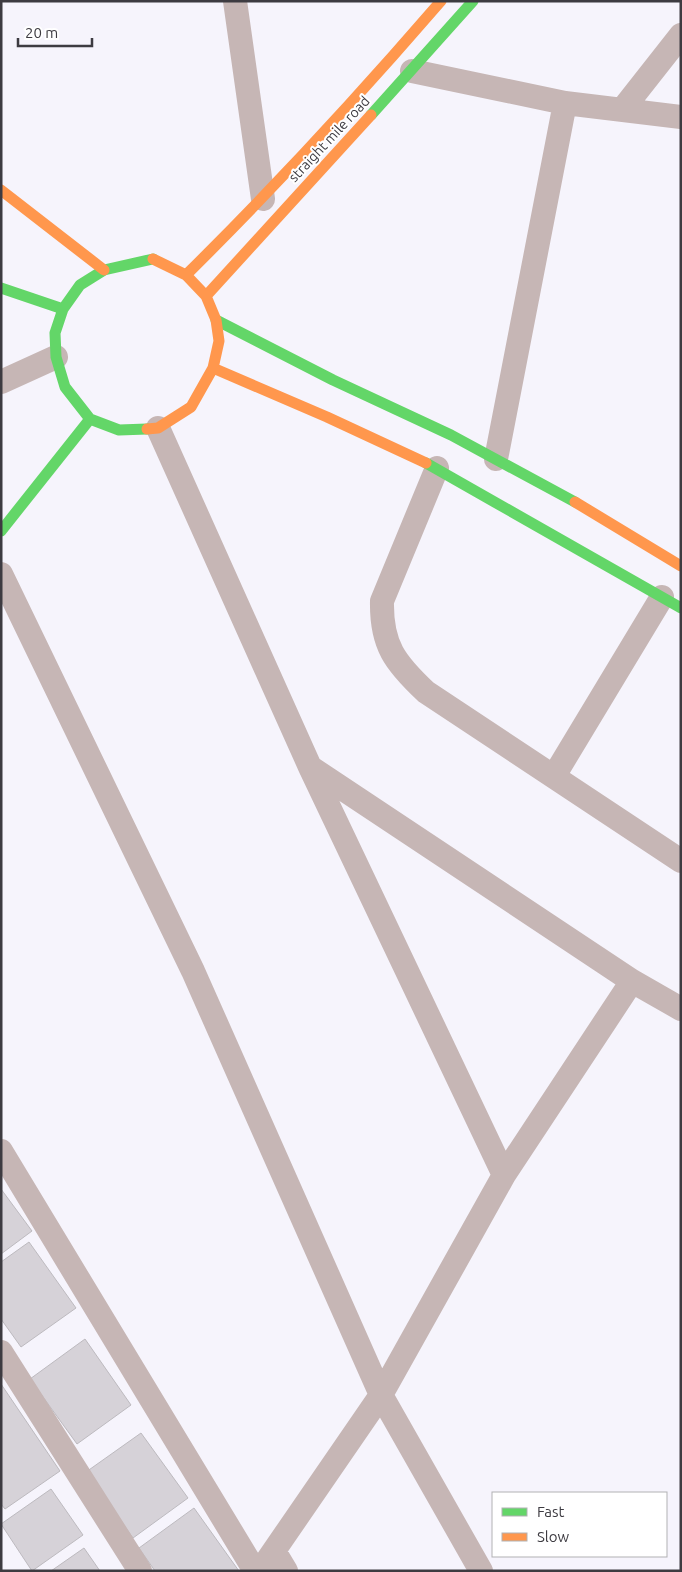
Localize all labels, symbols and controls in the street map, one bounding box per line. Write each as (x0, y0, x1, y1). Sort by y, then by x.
scale bar (18, 15, 91, 47)
text: 20 m (25, 24, 58, 41)
street label: straight mile road (285, 93, 373, 185)
legend (492, 1492, 667, 1557)
text: Fast (537, 1503, 565, 1520)
text: Slow (537, 1528, 570, 1545)

